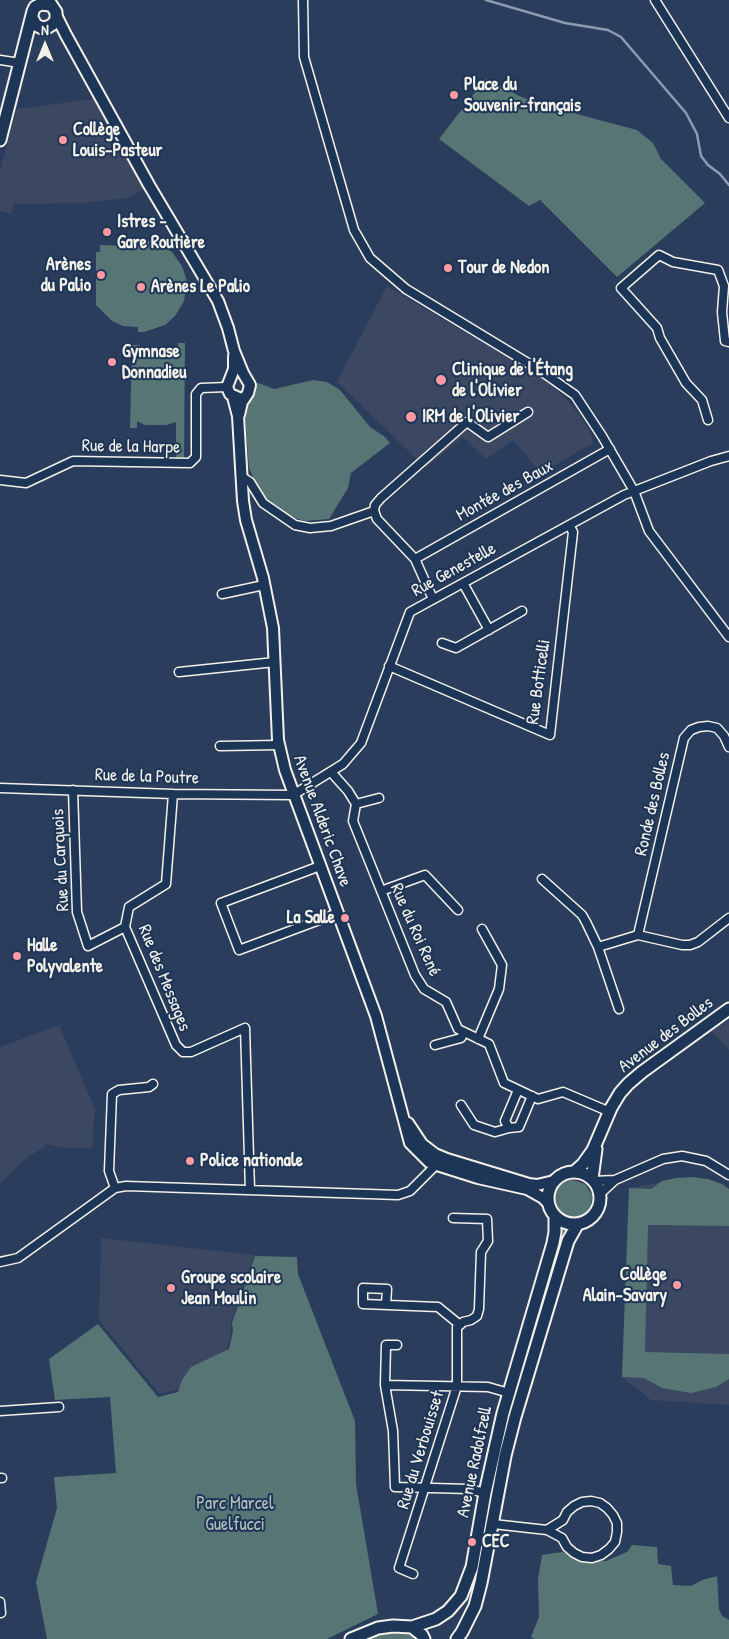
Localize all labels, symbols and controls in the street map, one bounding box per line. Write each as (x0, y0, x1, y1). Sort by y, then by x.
north arrow (20, 20, 70, 70)
text: N (41, 20, 49, 39)
place label: Place du Souvenir-français (464, 74, 581, 116)
marker: Place du Souvenir-français (448, 89, 460, 101)
place label: Collège Louis-Pasteur (73, 119, 163, 162)
marker: Collège Louis-Pasteur (57, 134, 69, 146)
place label: Istres - Gare Routière (117, 211, 205, 253)
marker: Istres - Gare Routière (101, 226, 113, 238)
place label: Arènes du Palio (41, 254, 91, 296)
place label: Tour de Nedon (458, 257, 549, 279)
marker: Tour de Nedon (442, 262, 454, 274)
marker: Arènes du Palio (95, 269, 107, 281)
place label: Arènes Le Palio (151, 276, 250, 298)
marker: Arènes Le Palio (135, 281, 147, 293)
place label: Gymnase Donnadieu (122, 341, 187, 384)
marker: Gymnase Donnadieu (106, 356, 118, 368)
place label: Clinique de l'Étang de l'Olivier (452, 359, 573, 402)
marker: Clinique de l'Étang de l'Olivier (434, 373, 448, 387)
place label: IRM de l'Olivier (422, 406, 519, 428)
marker: IRM de l'Olivier (404, 410, 418, 424)
street label: Rue de la Harpe (82, 435, 180, 459)
street label: Montée des Baux (453, 456, 557, 526)
street label: Rue Genestelle (408, 538, 500, 602)
street label: Rue Botticelli (522, 638, 556, 726)
street label: Ronde des Bolles (631, 750, 675, 858)
street label: Avenue Alderic Chave (288, 752, 356, 890)
street label: Rue de la Poutre (94, 764, 200, 790)
street label: Rue du Carquois (48, 808, 74, 912)
street label: Rue du Roi René (385, 880, 445, 980)
place label: La Salle (287, 907, 335, 929)
marker: La Salle (339, 912, 351, 924)
street label: Rue des Messages (133, 922, 195, 1034)
place label: Halle Polyvalente (27, 935, 103, 978)
marker: Halle Polyvalente (11, 950, 23, 962)
street label: Avenue des Bolles (614, 992, 718, 1078)
place label: Police nationale (200, 1150, 303, 1172)
marker: Police nationale (184, 1155, 196, 1167)
place label: Collège Alain-Savary (583, 1264, 667, 1306)
place label: Groupe scolaire Jean Moulin (181, 1267, 281, 1310)
marker: Collège Alain-Savary (671, 1279, 683, 1291)
marker: Groupe scolaire Jean Moulin (165, 1282, 177, 1294)
street label: Rue du Verbouisset (393, 1388, 449, 1512)
street label: Avenue Radolfzell (453, 1404, 497, 1520)
park label: Parc Marcel Guelfucci (196, 1493, 274, 1536)
place label: CEC (482, 1531, 510, 1553)
marker: CEC (466, 1536, 478, 1548)

